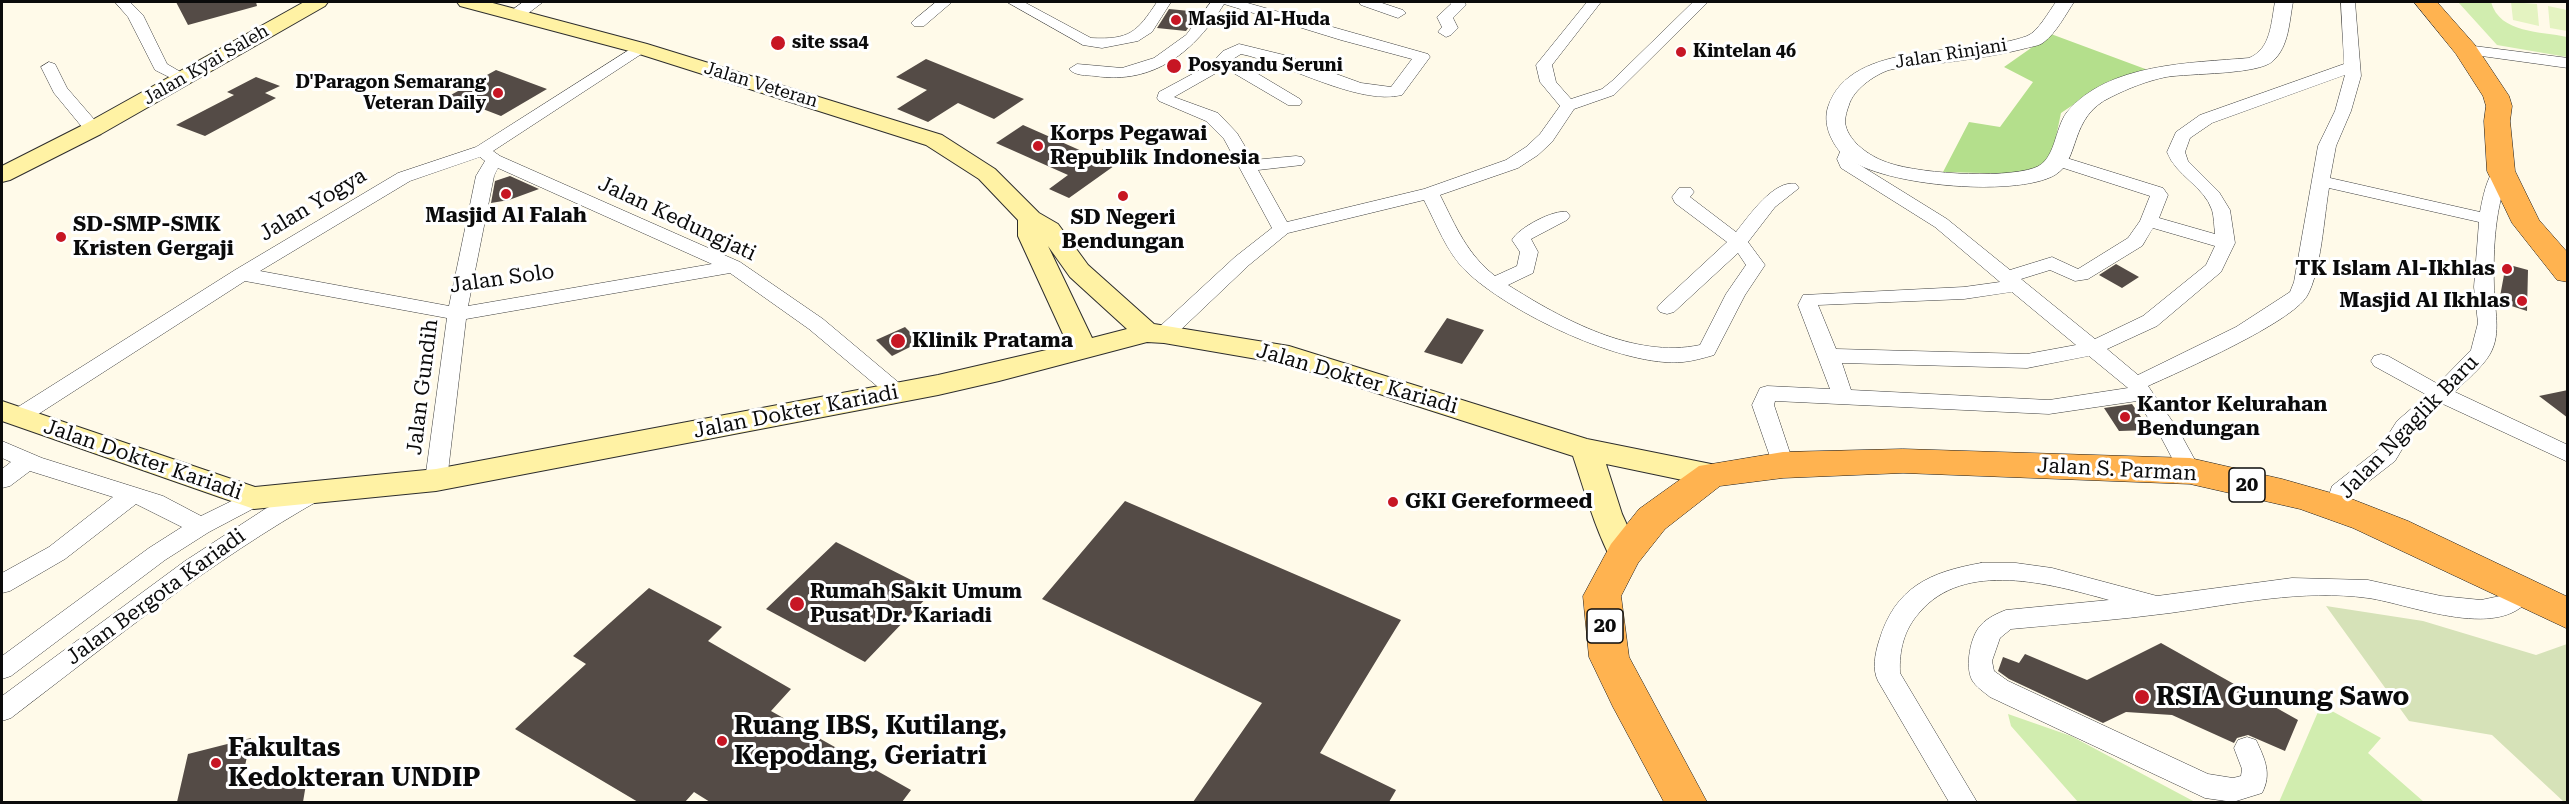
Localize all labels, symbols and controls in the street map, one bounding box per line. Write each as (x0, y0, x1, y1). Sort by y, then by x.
place label: Masjid Al-Huda (1188, 9, 1330, 31)
marker: Masjid Al-Huda (1169, 13, 1183, 27)
street label: Jalan Kyai Saleh (139, 20, 273, 110)
place label: site ssa4 (792, 32, 869, 54)
marker: site ssa4 (769, 34, 787, 52)
street label: Jalan Rinjani (1893, 34, 2009, 74)
place label: Kintelan 46 (1693, 41, 1796, 63)
marker: Kintelan 46 (1674, 45, 1688, 59)
place label: Posyandu Seruni (1188, 55, 1343, 77)
marker: Posyandu Seruni (1165, 57, 1183, 75)
street label: Jalan Veteran (702, 58, 820, 112)
place label: D'Paragon Semarang Veteran Daily (296, 72, 486, 115)
marker: D'Paragon Semarang Veteran Daily (491, 86, 505, 100)
place label: Korps Pegawai Republik Indonesia (1050, 121, 1260, 171)
marker: Korps Pegawai Republik Indonesia (1031, 139, 1045, 153)
street label: Jalan Yogya (255, 163, 371, 247)
street label: Jalan Kedungjati (594, 171, 760, 267)
marker: Masjid Al Falah (499, 187, 513, 201)
marker: SD Negeri Bendungan (1116, 189, 1130, 203)
place label: Masjid Al Falah (425, 203, 587, 229)
place label: SD Negeri Bendungan (1062, 205, 1184, 255)
place label: SD-SMP-SMK Kristen Gergaji (73, 212, 234, 262)
marker: SD-SMP-SMK Kristen Gergaji (54, 230, 68, 244)
place label: TK Islam Al-Ikhlas (2295, 256, 2495, 282)
street label: Jalan Solo (448, 259, 556, 299)
marker: TK Islam Al-Ikhlas (2500, 262, 2514, 276)
place label: Masjid Al Ikhlas (2339, 288, 2510, 314)
marker: Masjid Al Ikhlas (2515, 294, 2529, 308)
street label: Jalan Gundih (402, 318, 444, 456)
place label: Klinik Pratama (912, 328, 1073, 354)
marker: Klinik Pratama (889, 332, 907, 350)
street label: Jalan Dokter Kariadi (1254, 338, 1460, 420)
street label: Jalan Ngaglik Baru (2334, 350, 2484, 504)
street label: Jalan Dokter Kariadi (691, 380, 901, 444)
place label: Kantor Kelurahan Bendungan (2137, 392, 2327, 442)
marker: Kantor Kelurahan Bendungan (2118, 410, 2132, 424)
street label: Jalan Dokter Kariadi (41, 414, 245, 506)
street label: Jalan S. Parman (2037, 453, 2197, 487)
road number: 20 (2229, 468, 2265, 502)
place label: GKI Gereformeed (1405, 489, 1593, 515)
marker: GKI Gereformeed (1386, 495, 1400, 509)
street label: Jalan Bergota Kariadi (62, 524, 250, 670)
place label: Rumah Sakit Umum Pusat Dr. Kariadi (810, 579, 1022, 629)
marker: Rumah Sakit Umum Pusat Dr. Kariadi (788, 595, 806, 613)
road number: 20 (1587, 609, 1623, 643)
place label: RSIA Gunung Sawo (2156, 681, 2409, 713)
marker: RSIA Gunung Sawo (2133, 688, 2151, 706)
place label: Ruang IBS, Kutilang, Kepodang, Geriatri (734, 710, 1007, 772)
place label: Fakultas Kedokteran UNDIP (228, 732, 480, 794)
marker: Ruang IBS, Kutilang, Kepodang, Geriatri (715, 734, 729, 748)
marker: Fakultas Kedokteran UNDIP (209, 756, 223, 770)

